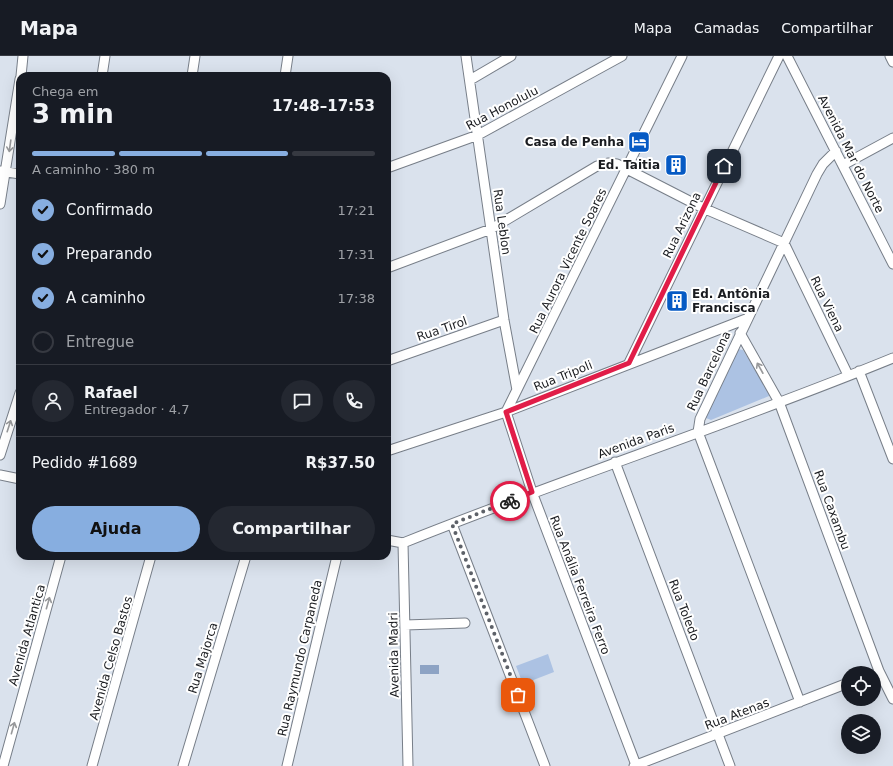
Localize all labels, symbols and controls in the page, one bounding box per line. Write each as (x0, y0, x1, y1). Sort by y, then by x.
text: Mapa (20, 17, 78, 39)
text: Mapa (634, 20, 672, 36)
text: Camadas (694, 20, 759, 36)
text: Compartilhar (781, 20, 873, 36)
street label: Rua Honolulu (463, 83, 541, 133)
text: Chega em (32, 84, 98, 99)
street label: Avenida Mar do Norte (815, 93, 887, 215)
text: 17:48–17:53 (272, 97, 375, 115)
text: 3 min (32, 99, 114, 129)
hotel icon: Casa de Penha (626, 129, 652, 155)
place label: Casa de Penha (525, 135, 624, 149)
one-way arrow (6, 139, 14, 152)
pin (707, 149, 741, 183)
building icon: Ed. Taitia (663, 152, 689, 178)
icon: home (713, 155, 735, 177)
place label: Ed. Taitia (598, 158, 660, 172)
text: A caminho · 380 m (32, 162, 155, 177)
street label: Rua Aurora Vicente Soares (527, 186, 609, 336)
street label: Rua Leblon (490, 188, 514, 256)
street label: Rua Arizona (660, 190, 704, 260)
icon: check (32, 199, 54, 221)
text: Confirmado (66, 201, 153, 219)
text: 17:21 (338, 203, 375, 218)
icon: check (32, 243, 54, 265)
text: Preparando (66, 245, 152, 263)
text: 17:31 (338, 247, 375, 262)
street label: Rua Viena (808, 274, 846, 334)
icon: check (32, 287, 54, 309)
place label: Ed. Antônia Francisca (692, 287, 770, 315)
building icon: Ed. Antônia Francisca (664, 288, 690, 314)
text: A caminho (66, 289, 145, 307)
text: 17:38 (338, 291, 375, 306)
street label: Rua Tirol (415, 314, 469, 344)
street label: Rua Barcelona (684, 329, 734, 413)
text: Entregue (66, 333, 134, 351)
street label: Rua Tripoli (532, 358, 594, 394)
one-way arrow (756, 363, 764, 375)
button: person (32, 380, 74, 422)
button: chat (281, 380, 323, 422)
button: phone (333, 380, 375, 422)
text: Rafael (84, 384, 138, 402)
text: Entregador · 4.7 (84, 402, 189, 417)
one-way arrow (6, 420, 14, 432)
street label: Avenida Paris (596, 421, 676, 461)
text: Pedido #1689 (32, 454, 138, 472)
text: R$37.50 (306, 454, 375, 472)
street label: Rua Caxambu (811, 468, 853, 552)
courier (490, 481, 530, 521)
icon: bike (499, 490, 521, 512)
button: Ajuda (32, 506, 200, 552)
button: Compartilhar (208, 506, 375, 552)
street label: Rua Anália Ferreira Ferro (547, 514, 613, 656)
street label: Rua Toledo (666, 577, 702, 643)
street label: Rua Raymundo Carpaneda (275, 578, 325, 738)
street label: Avenida Atlantica (6, 583, 48, 687)
street label: Avenida Celso Bastos (87, 594, 135, 722)
one-way arrow (45, 597, 52, 610)
street label: Avenida Madri (386, 612, 402, 698)
street label: Rua Majorca (186, 621, 220, 695)
map controls (841, 666, 881, 754)
button: locate (841, 666, 881, 706)
pin (501, 678, 535, 712)
icon: bag (507, 684, 529, 706)
street label: Rua Atenas (703, 695, 771, 733)
button: layers (841, 714, 881, 754)
one-way arrow (10, 722, 17, 735)

